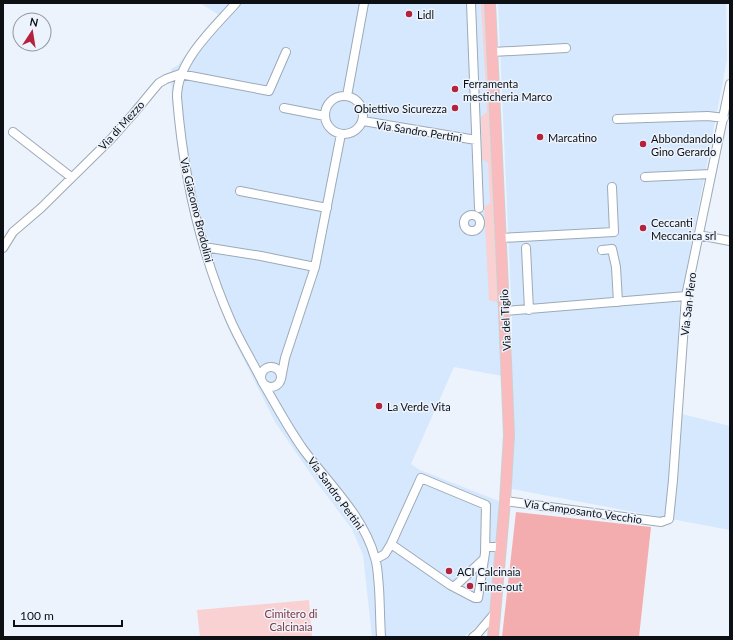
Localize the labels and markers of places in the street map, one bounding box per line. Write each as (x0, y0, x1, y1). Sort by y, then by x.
place label: Lidl (417, 8, 434, 21)
marker: Lidl (404, 9, 414, 19)
place label: Ferramenta mesticheria Marco (463, 77, 552, 103)
marker: Ferramenta mesticheria Marco (450, 84, 460, 94)
place label: Obiettivo Sicurezza (354, 102, 447, 115)
marker: Obiettivo Sicurezza (450, 103, 460, 113)
place label: Marcatino (548, 131, 597, 144)
marker: Marcatino (535, 132, 545, 142)
place label: Abbondandolo Gino Gerardo (651, 132, 722, 158)
marker: Abbondandolo Gino Gerardo (638, 139, 648, 149)
place label: Ceccanti Meccanica srl (651, 216, 716, 242)
marker: Ceccanti Meccanica srl (638, 223, 648, 233)
place label: La Verde Vita (387, 400, 451, 413)
marker: La Verde Vita (374, 401, 384, 411)
place label: ACI Calcinaia (457, 565, 521, 578)
marker: ACI Calcinaia (444, 566, 454, 576)
place label: Time-out (478, 580, 522, 593)
marker: Time-out (465, 581, 475, 591)

